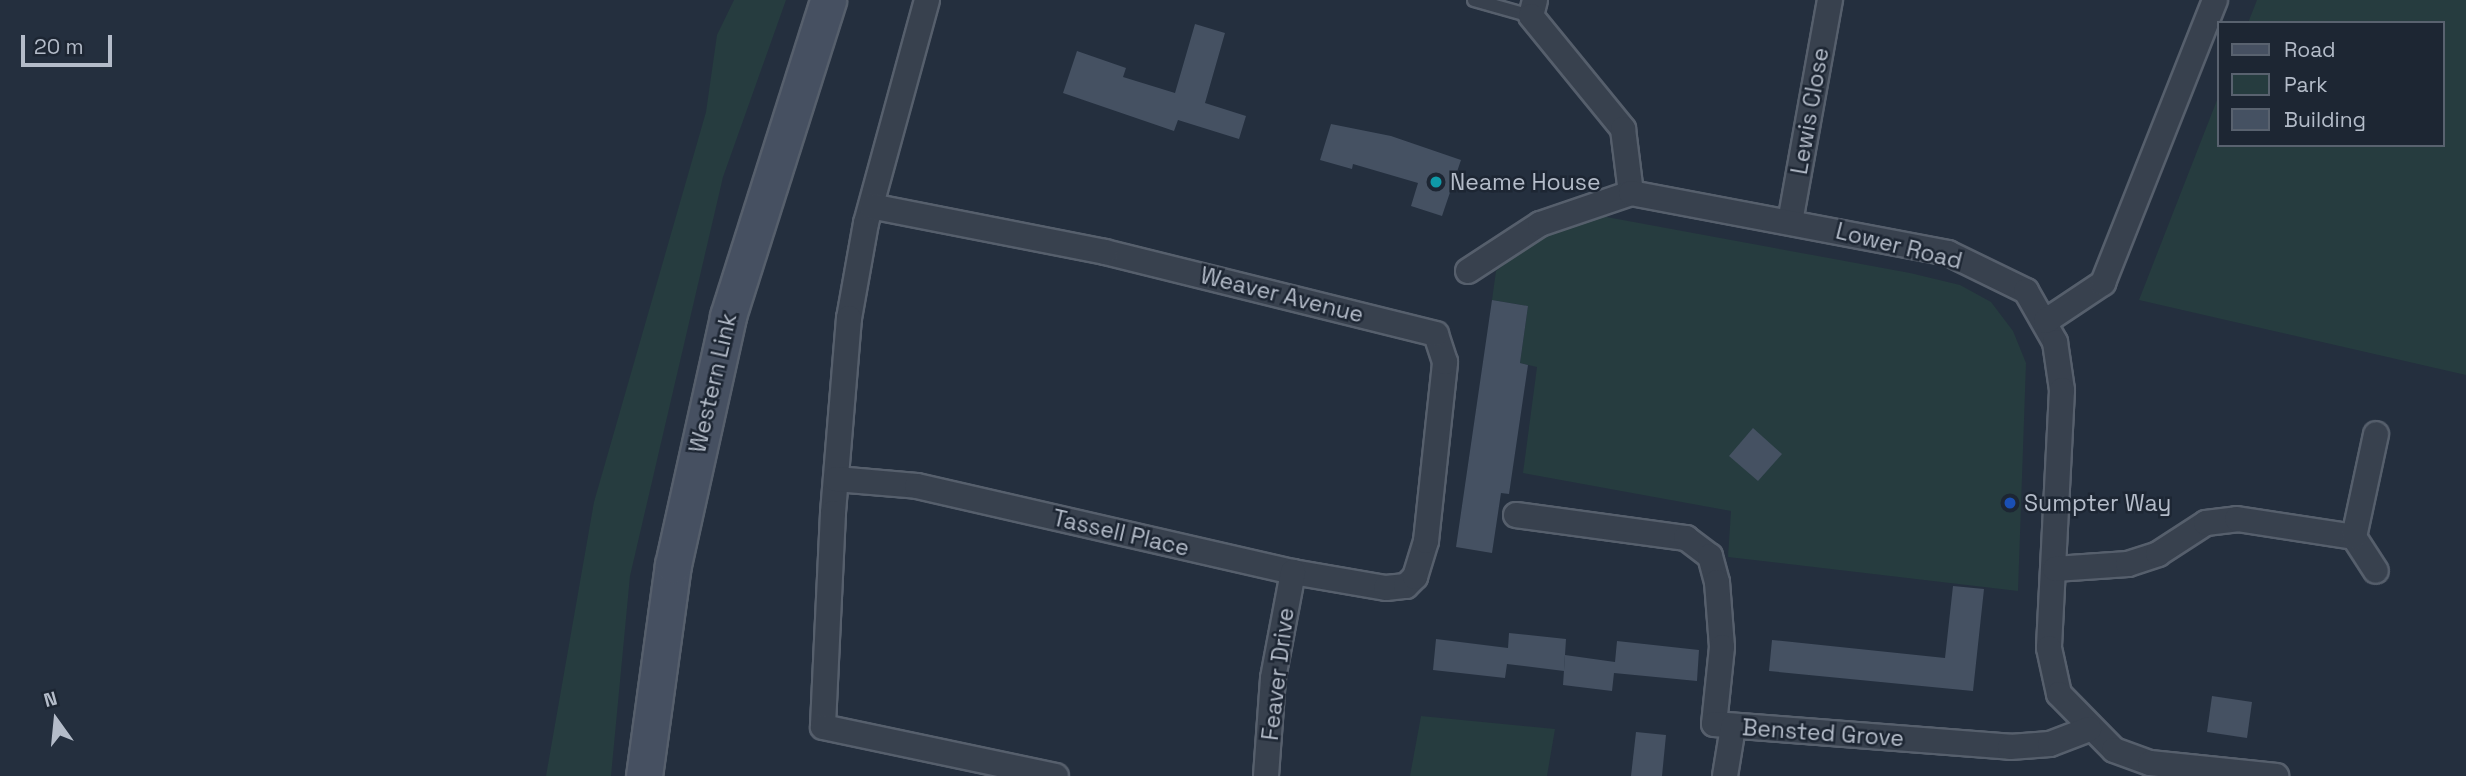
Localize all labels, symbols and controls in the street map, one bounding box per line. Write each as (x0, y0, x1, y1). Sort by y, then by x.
scale bar (24, 21, 116, 65)
legend (2218, 21, 2445, 147)
text: 20 m (34, 33, 84, 60)
text: Road (2284, 36, 2336, 63)
street label: Lewis Close (1785, 45, 1835, 177)
text: Park (2284, 71, 2328, 98)
text: Building (2284, 106, 2366, 133)
place label: Neame House (1450, 168, 1601, 196)
marker: Neame House (1428, 174, 1444, 190)
street label: Lower Road (1833, 217, 1965, 275)
street label: Weaver Avenue (1197, 261, 1367, 329)
street label: Western Link (684, 311, 742, 455)
place label: Sumpter Way (2024, 489, 2172, 517)
marker: Sumpter Way (2002, 495, 2018, 511)
street label: Tassell Place (1050, 504, 1192, 562)
street label: Feaver Drive (1256, 606, 1300, 742)
north arrow (21, 685, 91, 755)
text: N (41, 686, 60, 713)
street label: Bensted Grove (1741, 714, 1905, 752)

